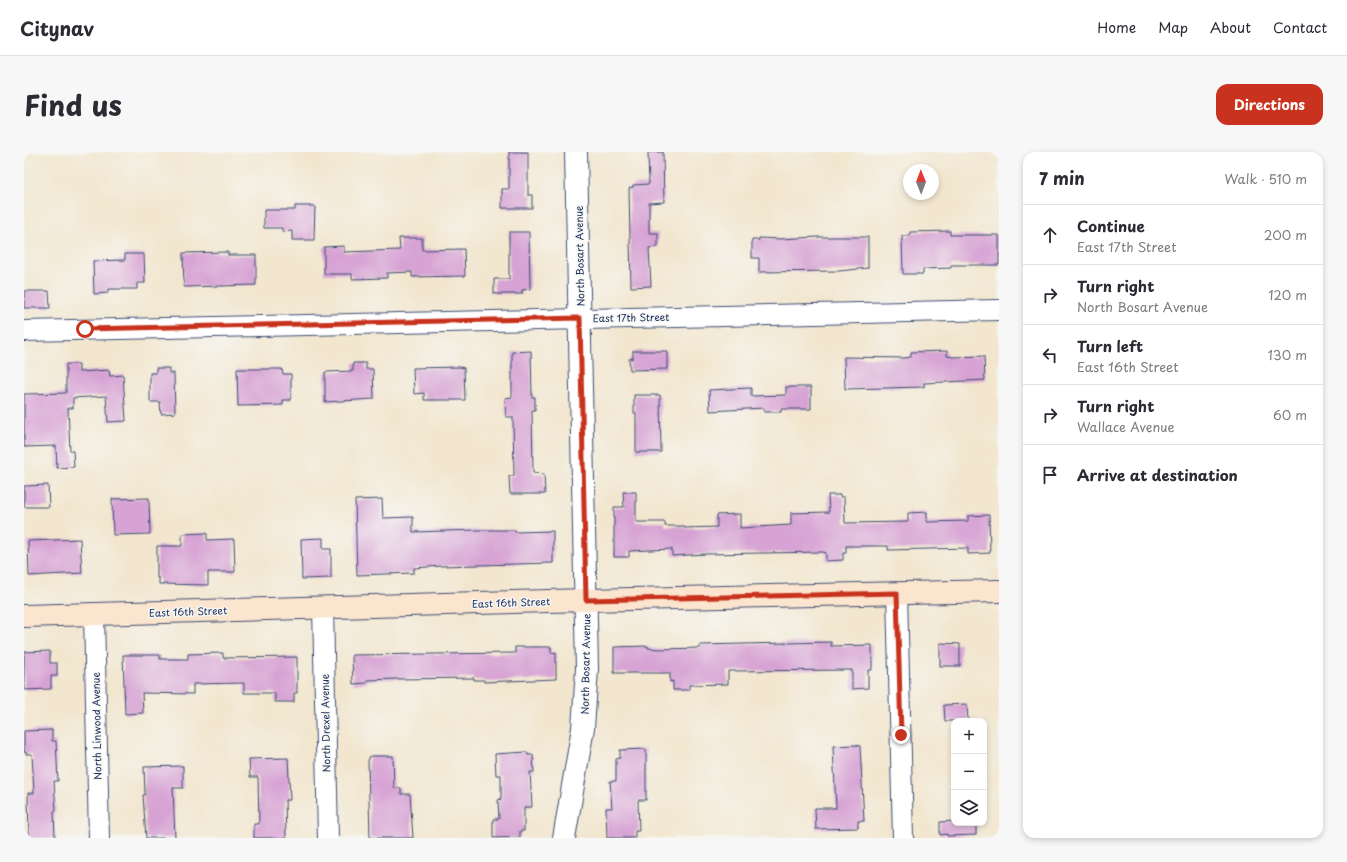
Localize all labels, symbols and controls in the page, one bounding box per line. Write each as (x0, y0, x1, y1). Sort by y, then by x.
text: Citynav (20, 14, 94, 42)
text: Home (1097, 17, 1136, 38)
text: Map (1158, 17, 1188, 38)
text: About (1210, 17, 1251, 38)
text: Contact (1273, 17, 1327, 38)
text: Find us (24, 83, 122, 126)
button: Directions (1216, 84, 1323, 125)
north arrow (903, 164, 939, 200)
text: 7 min (1039, 165, 1085, 191)
text: Walk · 510 m (1224, 169, 1307, 188)
street label: North Bosart Avenue (571, 205, 587, 307)
text: Continue (1077, 214, 1145, 237)
icon: ahead (1039, 224, 1061, 246)
text: 200 m (1264, 225, 1307, 244)
text: East 17th Street (1077, 237, 1177, 256)
text: Turn right (1077, 274, 1154, 297)
icon: right (1039, 284, 1061, 306)
text: 120 m (1268, 285, 1307, 304)
text: North Bosart Avenue (1077, 297, 1208, 316)
street label: East 17th Street (593, 309, 669, 325)
route start (76, 320, 94, 338)
text: Turn left (1077, 334, 1143, 357)
icon: left (1039, 344, 1061, 366)
text: 130 m (1268, 345, 1307, 364)
text: East 16th Street (1077, 357, 1179, 376)
text: Turn right (1077, 394, 1154, 417)
icon: right (1039, 404, 1061, 426)
text: 60 m (1273, 405, 1307, 424)
text: Wallace Avenue (1077, 417, 1175, 436)
text: Arrive at destination (1077, 463, 1238, 486)
icon: arrive (1039, 464, 1061, 486)
street label: East 16th Street (472, 593, 550, 611)
street label: East 16th Street (149, 602, 227, 620)
street label: North Bosart Avenue (577, 613, 593, 715)
street label: North Linwood Avenue (88, 672, 104, 780)
street label: North Drexel Avenue (317, 673, 333, 772)
map controls (951, 718, 987, 826)
button: + (951, 718, 987, 754)
route end (892, 726, 910, 744)
button: − (951, 754, 987, 790)
button: layers (951, 790, 987, 826)

